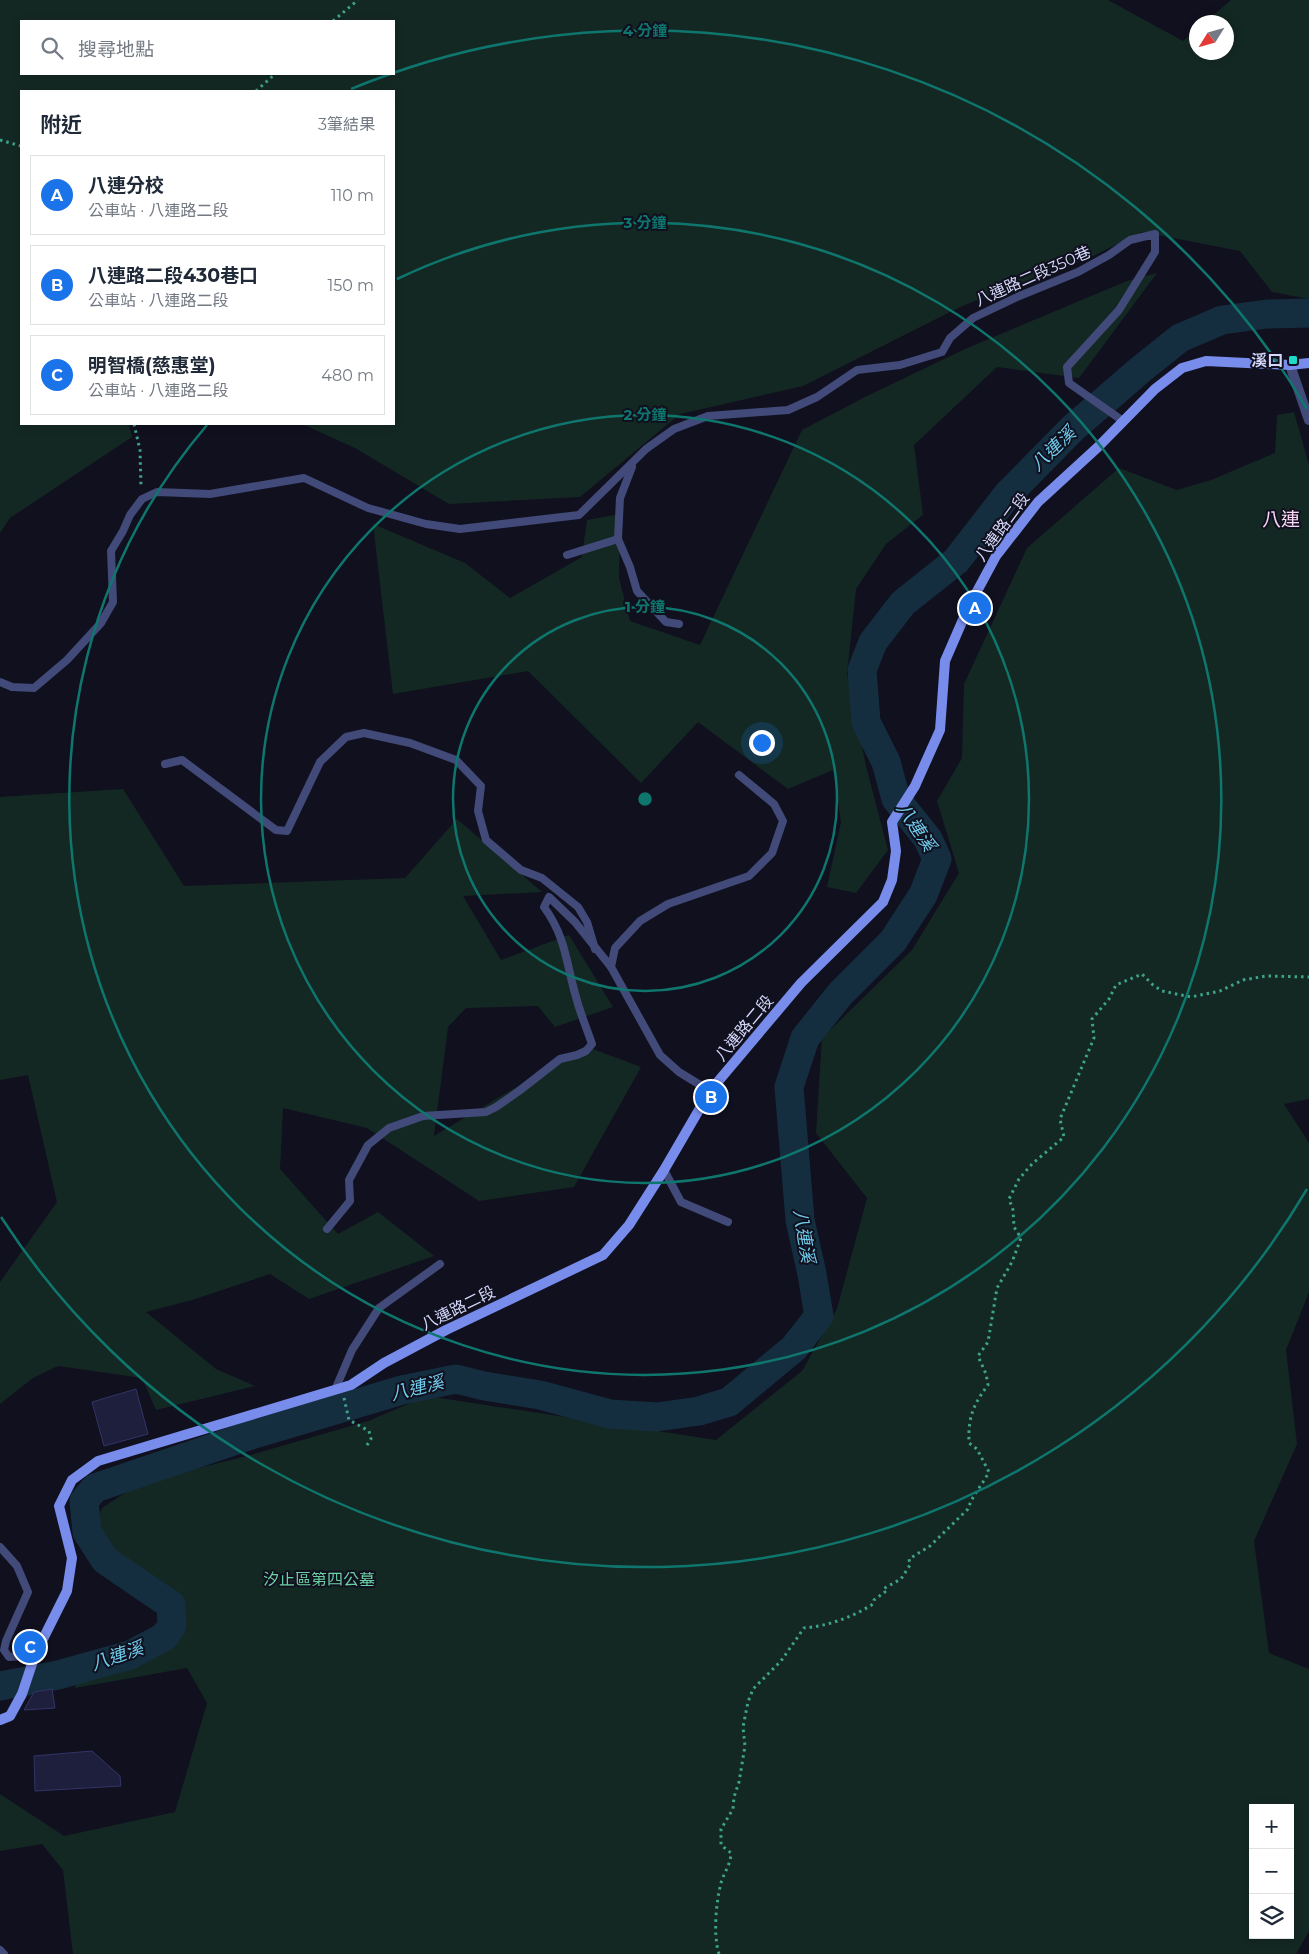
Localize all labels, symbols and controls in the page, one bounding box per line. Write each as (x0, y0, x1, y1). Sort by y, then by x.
north arrow (1189, 15, 1234, 60)
search box (20, 20, 395, 75)
text: 4 分鐘 (623, 21, 667, 40)
icon: search (38, 34, 66, 62)
text: 搜尋地點 (78, 38, 154, 61)
text: 附近 (40, 112, 82, 137)
text: 3筆結果 (318, 115, 375, 134)
text: 八連分校 (88, 174, 164, 197)
text: A (51, 186, 63, 205)
text: 110 m (331, 186, 374, 205)
text: 公車站 · 八連路二段 (88, 201, 228, 220)
text: 3 分鐘 (622, 213, 667, 232)
street label: 八連路二段350巷 (972, 242, 1094, 310)
text: 八連路二段430巷口 (88, 264, 258, 287)
text: B (51, 276, 63, 295)
text: 150 m (327, 276, 374, 295)
text: 公車站 · 八連路二段 (88, 291, 228, 310)
place label: 溪口 (1251, 351, 1283, 370)
text: 明智橋(慈惠堂) (88, 354, 216, 377)
marker: 溪口 (1287, 354, 1299, 366)
text: C (51, 366, 63, 385)
text: 480 m (321, 366, 374, 385)
text: 公車站 · 八連路二段 (88, 381, 228, 400)
text: 2 分鐘 (623, 405, 667, 424)
water label: 八連溪 (1026, 420, 1082, 476)
street label: 八連路二段 (971, 489, 1033, 565)
district label: 八連 (1262, 508, 1300, 531)
pin: A (959, 589, 991, 627)
text: 1 分鐘 (625, 597, 665, 616)
your location (749, 730, 775, 756)
centre of rings (636, 790, 654, 808)
water label: 八連溪 (892, 798, 942, 858)
street label: 八連路二段 (711, 991, 777, 1065)
pin: B (695, 1078, 727, 1116)
water label: 八連溪 (789, 1208, 820, 1267)
street label: 八連路二段 (418, 1282, 498, 1334)
water label: 八連溪 (388, 1370, 449, 1405)
park label: 汐止區第四公墓 (263, 1570, 375, 1589)
pin: C (14, 1628, 46, 1666)
water label: 八連溪 (88, 1636, 149, 1675)
map controls (1249, 1804, 1294, 1939)
button: + (1249, 1804, 1294, 1849)
button: − (1249, 1849, 1294, 1894)
button: layers (1249, 1894, 1294, 1939)

